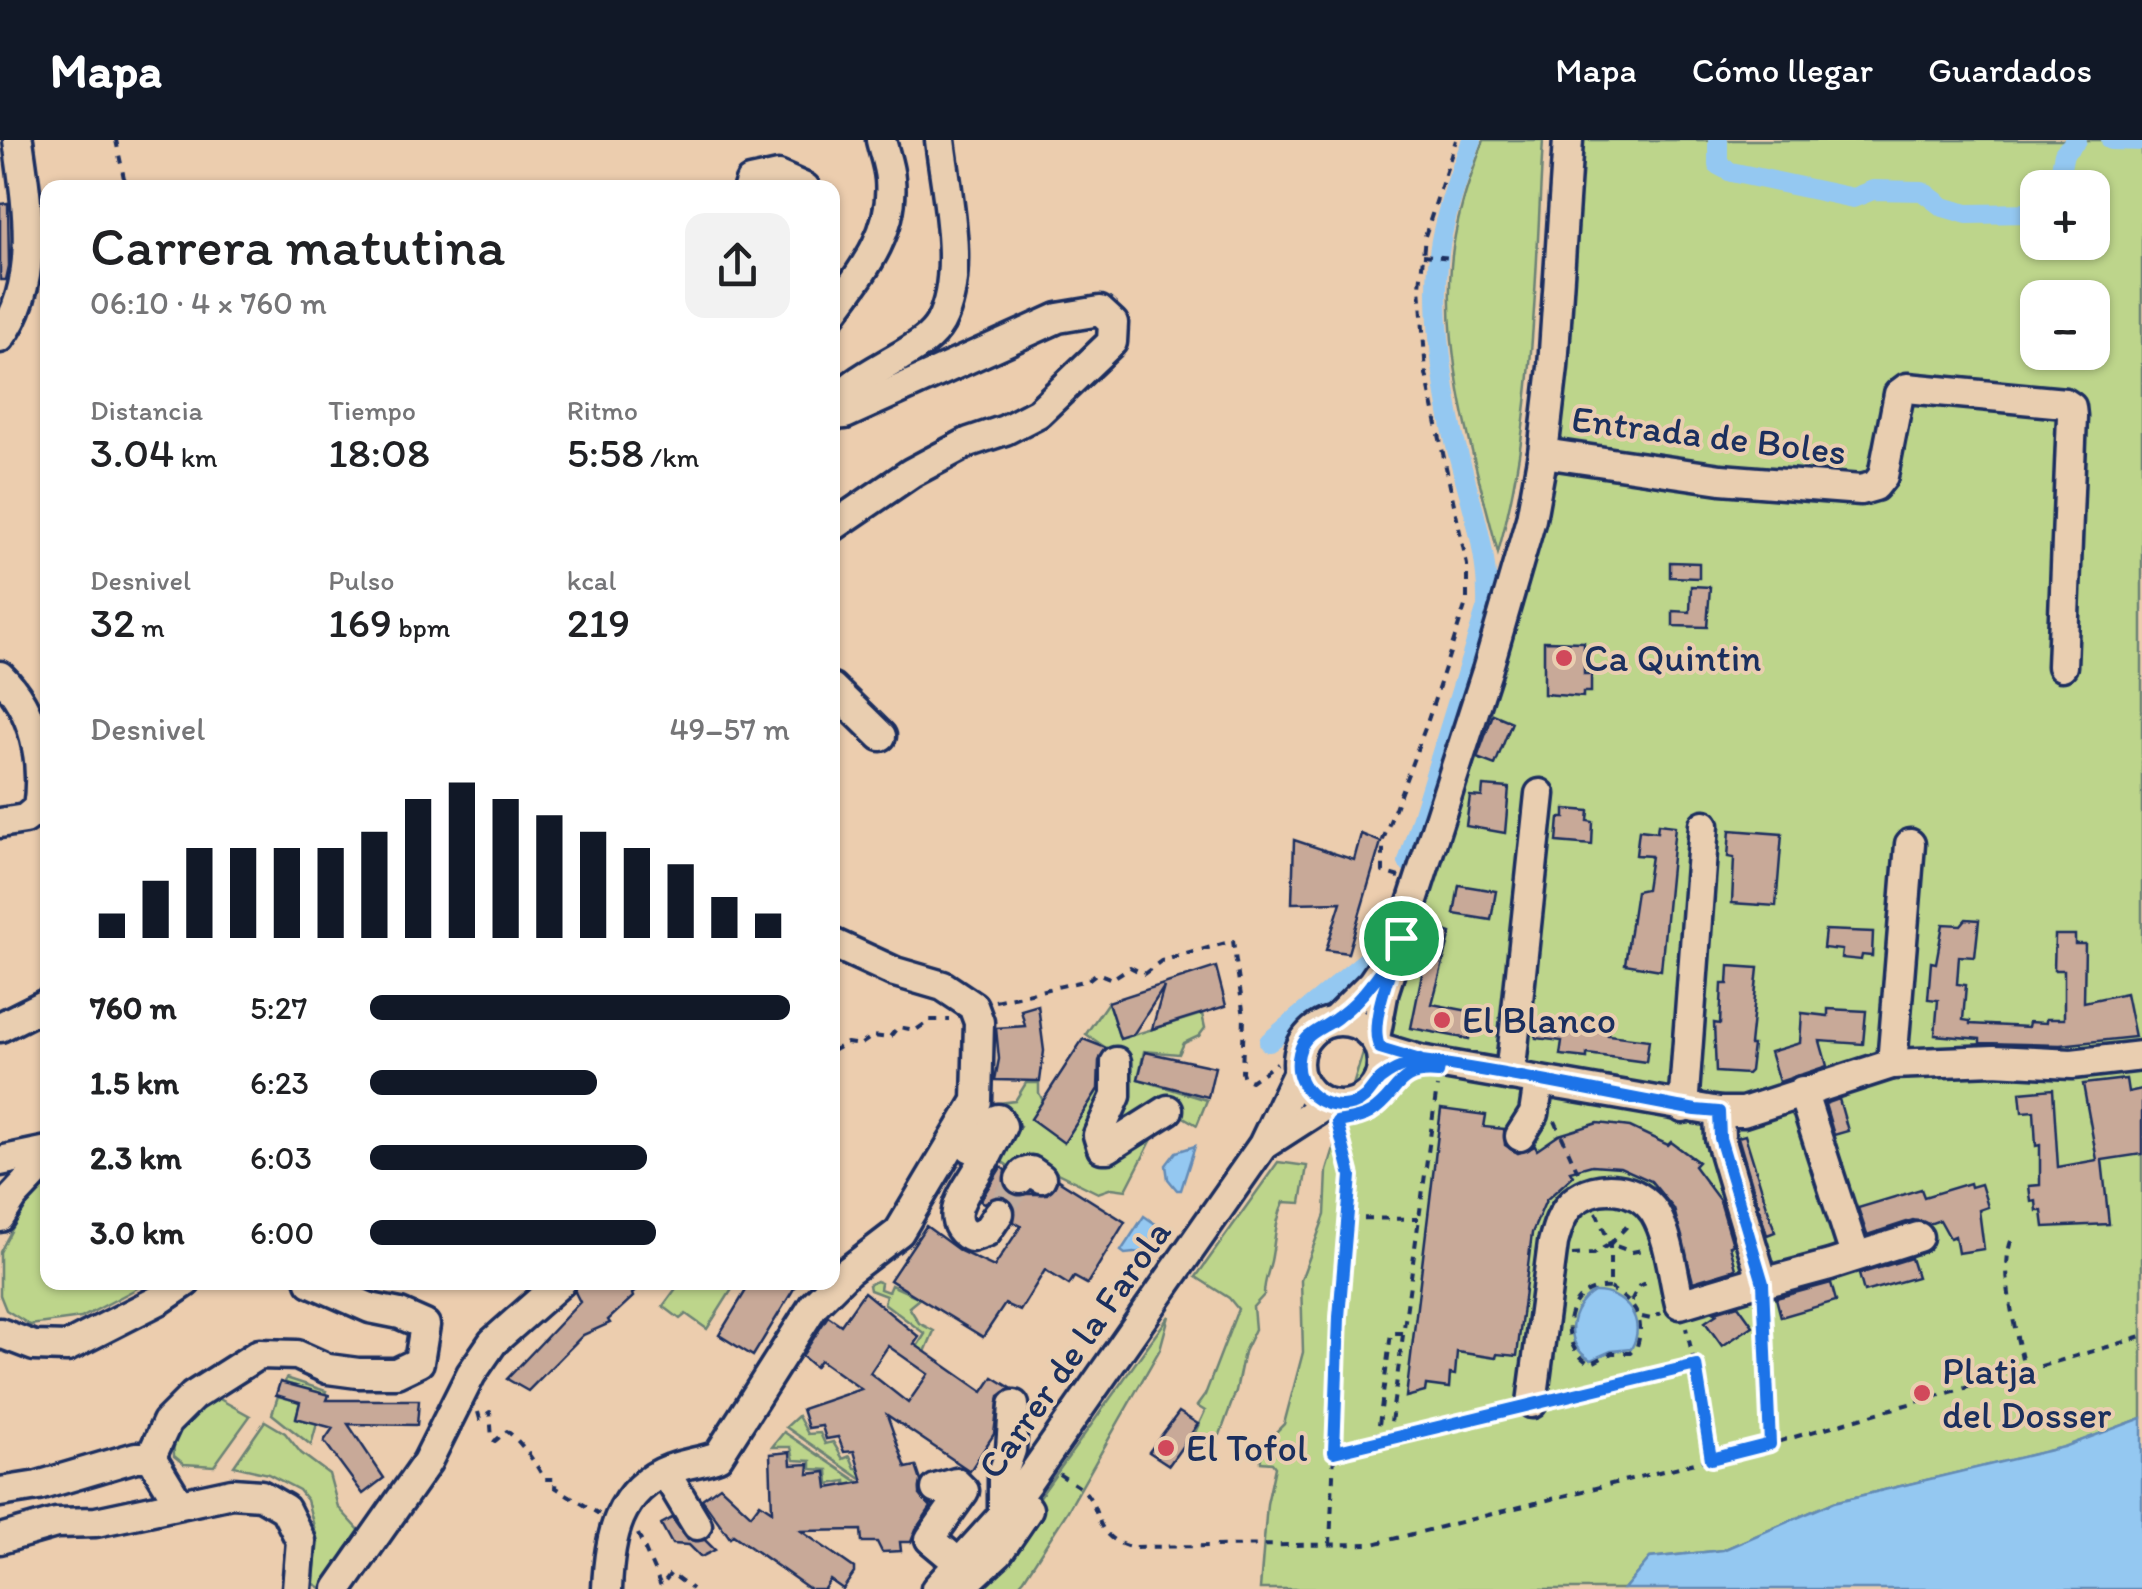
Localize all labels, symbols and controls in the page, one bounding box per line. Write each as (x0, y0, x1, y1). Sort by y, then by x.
text: Mapa (50, 41, 162, 99)
text: Mapa (1555, 49, 1637, 91)
text: Cómo llegar (1692, 49, 1873, 91)
text: Guardados (1928, 49, 2092, 91)
map controls (2020, 170, 2110, 370)
button: + (2020, 170, 2110, 260)
text: Carrera matutina (90, 213, 505, 279)
button: share (685, 213, 790, 318)
button: − (2020, 280, 2110, 370)
text: 06:10 · 4 × 760 m (90, 284, 327, 322)
text: Distancia (90, 393, 203, 427)
text: Tiempo (328, 393, 416, 427)
text: Ritmo (567, 393, 638, 427)
street label: Entrada de Boles (1569, 395, 1849, 475)
text: 3.04 (90, 427, 174, 478)
text: 18:08 (328, 427, 430, 478)
text: 5:58 (567, 427, 644, 478)
text: km (174, 440, 218, 474)
text: /km (644, 440, 699, 474)
text: Desnivel (90, 563, 191, 597)
text: Pulso (328, 563, 394, 597)
text: kcal (567, 563, 616, 597)
text: 32 (90, 597, 135, 648)
text: 169 (328, 597, 392, 648)
text: 219 (567, 597, 630, 648)
text: m (135, 610, 165, 644)
text: bpm (392, 610, 450, 644)
place label: Ca Quintin (1584, 635, 1762, 681)
marker: Ca Quintin (1553, 647, 1575, 669)
text: Desnivel (90, 710, 205, 748)
text: 49–57 m (669, 710, 790, 748)
pin (1359, 896, 1444, 981)
icon: arrive (1374, 911, 1429, 966)
text: 760 m (90, 989, 177, 1027)
text: 5:27 (250, 989, 307, 1027)
place label: El Blanco (1462, 997, 1616, 1043)
marker: El Blanco (1431, 1009, 1453, 1031)
text: 1.5 km (90, 1064, 179, 1102)
text: 6:23 (250, 1064, 309, 1102)
text: 2.3 km (90, 1139, 182, 1177)
text: 6:03 (250, 1139, 312, 1177)
street label: Carrer de la Farola (968, 1211, 1181, 1487)
text: 3.0 km (90, 1214, 185, 1252)
text: 6:00 (250, 1214, 314, 1252)
place label: Platja del Dosser (1942, 1348, 2112, 1438)
marker: Platja del Dosser (1911, 1382, 1933, 1404)
place label: El Tofol (1186, 1425, 1308, 1471)
marker: El Tofol (1155, 1437, 1177, 1459)

